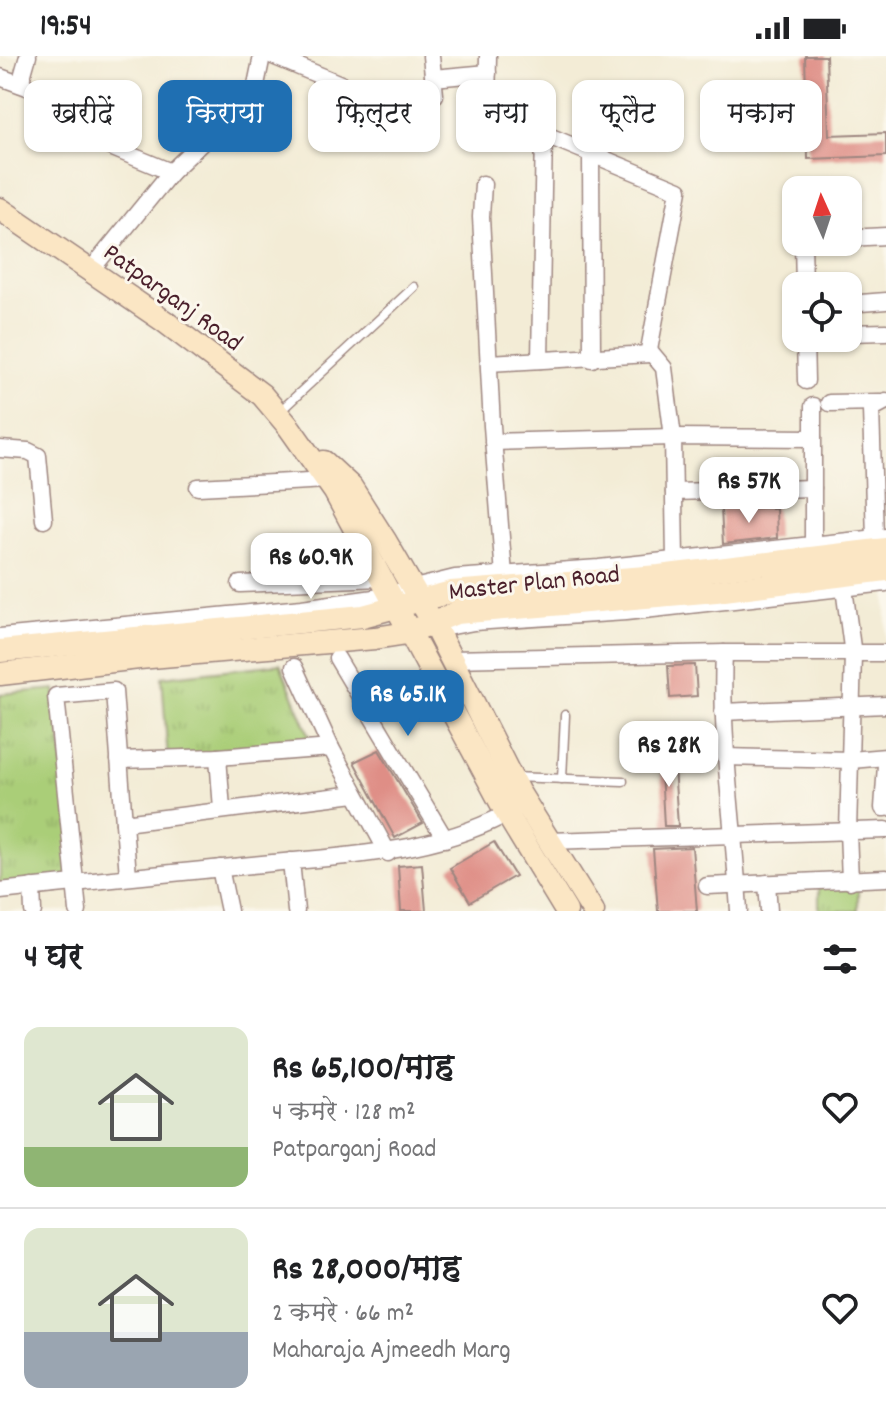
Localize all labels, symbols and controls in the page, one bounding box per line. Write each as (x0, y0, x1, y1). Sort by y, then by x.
text: 19:54 (40, 7, 92, 50)
chip: खरीदें (24, 80, 142, 152)
chip: किराया (158, 80, 292, 152)
chip: फ़िल्टर (308, 80, 440, 152)
chip: नया (456, 80, 556, 152)
chip: फ़्लैट (572, 80, 684, 152)
chip: मकान (700, 80, 822, 152)
north arrow (782, 176, 862, 256)
map controls (782, 176, 862, 352)
street label: Patparganj Road (95, 236, 249, 362)
button: locate (782, 272, 862, 352)
pin: Rs 57K (684, 457, 814, 525)
text: Rs 57K (717, 464, 781, 501)
pin: Rs 60.9K (228, 533, 394, 601)
text: Rs 60.9K (269, 540, 353, 577)
street label: Master Plan Road (447, 557, 622, 612)
pin: Rs 65.1K (325, 670, 491, 738)
text: Rs 65.1K (370, 677, 446, 714)
pin: Rs 28K (604, 721, 734, 789)
text: Rs 28K (637, 728, 701, 765)
text: 4 घर (24, 935, 82, 984)
icon: filters (818, 937, 862, 981)
text: Rs 65,100/माह (272, 1046, 454, 1095)
icon: home (88, 1059, 184, 1155)
icon: heart (818, 1085, 862, 1129)
text: 4 कमरे · 128 m² (272, 1095, 415, 1132)
text: Patparganj Road (272, 1132, 436, 1169)
text: Rs 28,000/माह (272, 1247, 461, 1296)
icon: home (88, 1260, 184, 1356)
icon: heart (818, 1286, 862, 1330)
text: 2 कमरे · 66 m² (272, 1296, 414, 1333)
text: Maharaja Ajmeedh Marg (272, 1333, 511, 1370)

